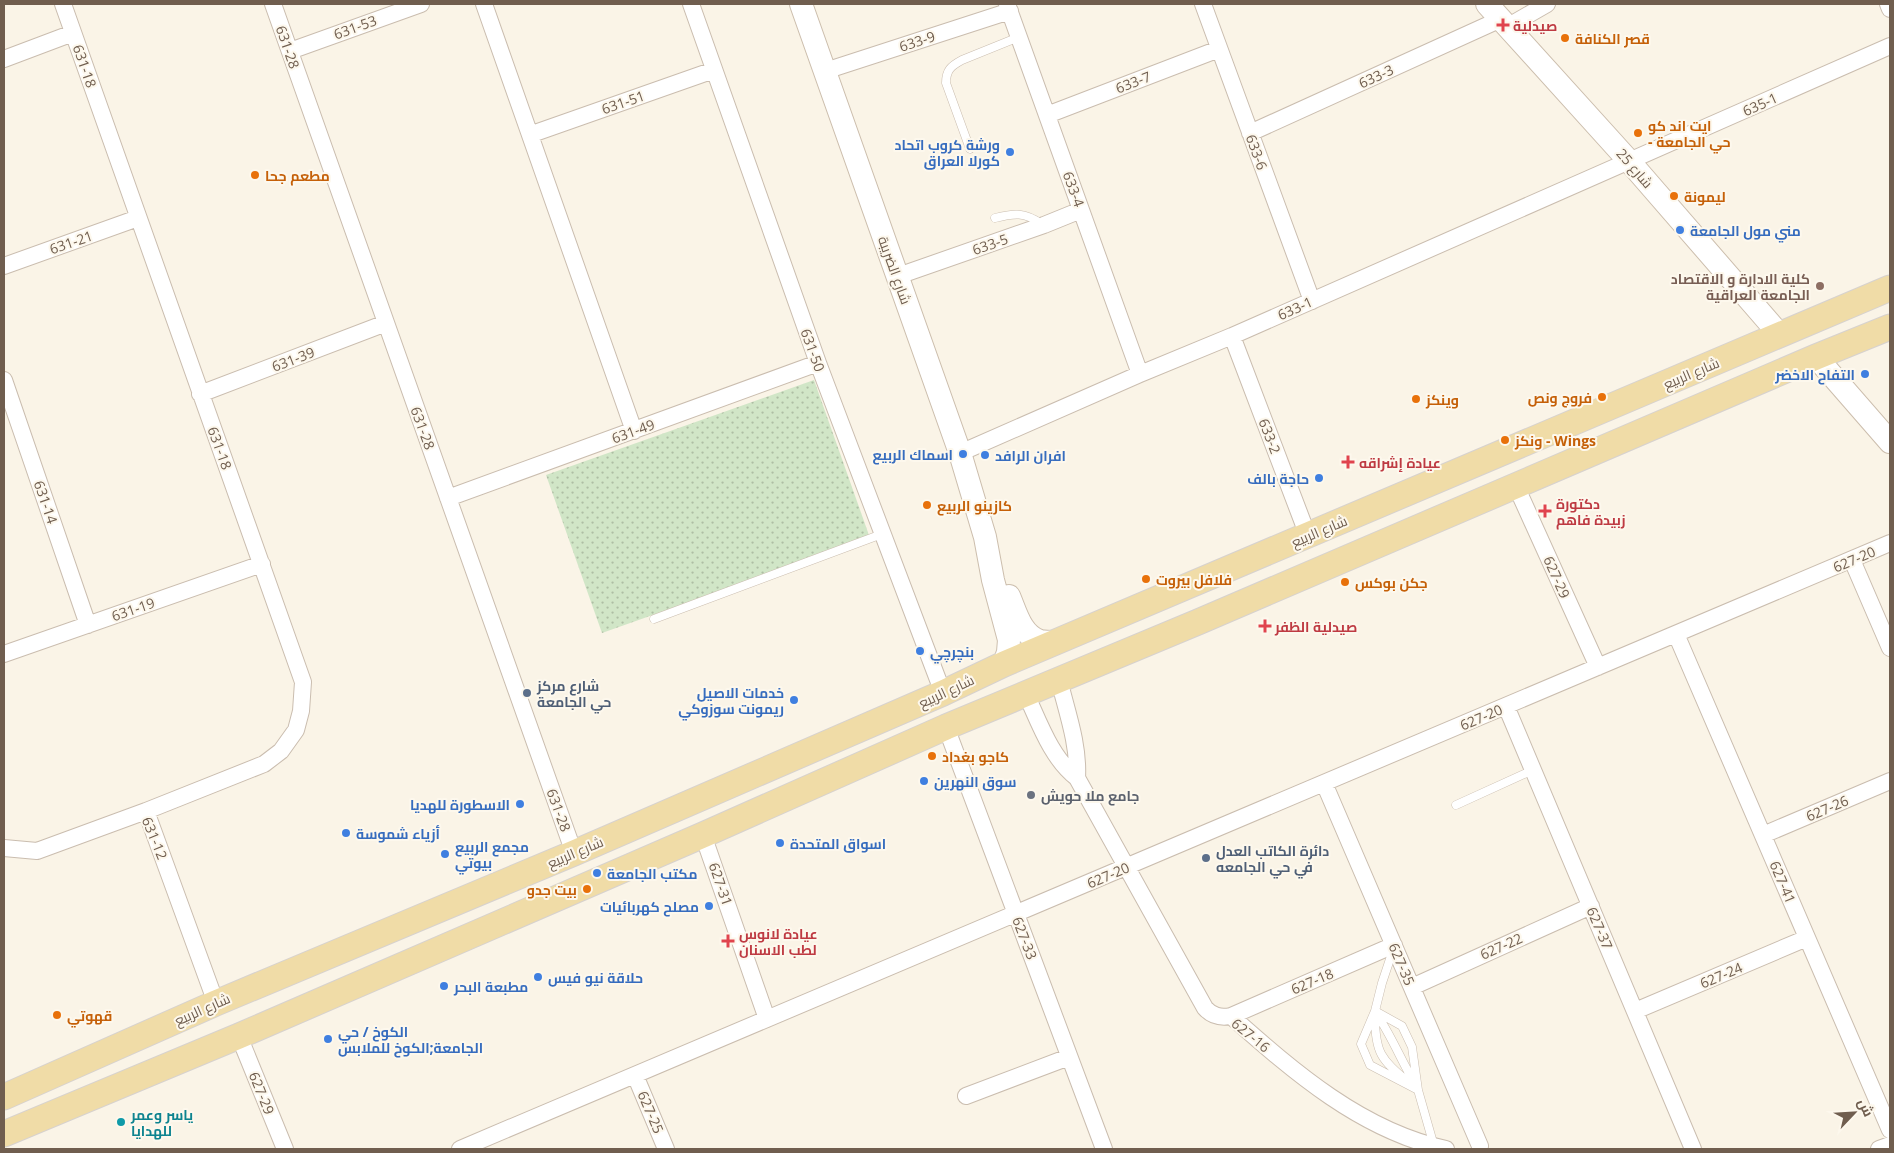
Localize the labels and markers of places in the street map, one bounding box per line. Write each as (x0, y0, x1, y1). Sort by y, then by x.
place label: صيدلية (1513, 16, 1557, 35)
marker: صيدلية (1497, 19, 1509, 31)
place label: قصر الكنافة (1575, 29, 1650, 48)
marker: قصر الكنافة (1559, 32, 1571, 44)
place label: ايت اند كو - حي الجامعة (1648, 116, 1731, 154)
marker: ايت اند كو - حي الجامعة (1632, 127, 1644, 139)
place label: ورشة كروب اتحاد كورلا العراق (895, 135, 1000, 170)
marker: ورشة كروب اتحاد كورلا العراق (1004, 146, 1016, 158)
place label: مطعم جحا (265, 166, 330, 186)
marker: مطعم جحا (249, 169, 261, 181)
place label: ليمونة (1684, 187, 1726, 206)
marker: ليمونة (1668, 190, 1680, 202)
place label: مني مول الجامعة (1690, 221, 1801, 243)
marker: مني مول الجامعة (1674, 224, 1686, 236)
place label: كلية الادارة و الاقتصاد الجامعة العراقية (1671, 269, 1810, 304)
marker: كلية الادارة و الاقتصاد الجامعة العراقية (1814, 280, 1826, 292)
place label: التفاح الاخضر (1774, 365, 1855, 385)
marker: التفاح الاخضر (1859, 368, 1871, 380)
place label: فروج ونص (1528, 388, 1592, 408)
place label: وينكز (1425, 390, 1459, 409)
marker: فروج ونص (1596, 391, 1608, 403)
marker: وينكز (1410, 393, 1422, 405)
place label: ونكز - Wings (1514, 431, 1596, 450)
marker: ونكز - Wings (1499, 434, 1511, 446)
place label: اسماك الربيع (873, 445, 953, 465)
place label: افران الرافد (995, 446, 1066, 465)
marker: اسماك الربيع (957, 448, 969, 460)
marker: افران الرافد (979, 449, 991, 461)
place label: عيادة إشراقه (1359, 453, 1441, 473)
marker: عيادة إشراقه (1341, 455, 1355, 469)
place label: حاجة بالف (1247, 469, 1309, 488)
marker: حاجة بالف (1313, 472, 1325, 484)
place label: دكتورة زبيدة فاهم (1556, 494, 1625, 530)
place label: كازينو الربيع (937, 496, 1012, 516)
marker: كازينو الربيع (921, 499, 933, 511)
marker: دكتورة زبيدة فاهم (1538, 504, 1552, 518)
place label: فلافل بيروت (1156, 570, 1232, 589)
marker: فلافل بيروت (1140, 573, 1152, 585)
place label: جكن بوكس (1355, 573, 1428, 592)
marker: جكن بوكس (1339, 576, 1351, 588)
place label: صيدلية الظفر (1274, 617, 1357, 636)
marker: صيدلية الظفر (1259, 620, 1271, 632)
place label: بنچرچي (930, 642, 974, 664)
marker: بنچرچي (914, 645, 926, 657)
place label: شارع مركز حي الجامعة (536, 676, 611, 714)
place label: خدمات الاصيل ريمونت سوزوكي (678, 683, 784, 721)
marker: شارع مركز حي الجامعة (521, 687, 533, 699)
marker: خدمات الاصيل ريمونت سوزوكي (788, 694, 800, 706)
place label: كاجو بغداد (942, 747, 1009, 766)
marker: كاجو بغداد (926, 750, 938, 762)
place label: سوق النهرين (934, 772, 1016, 791)
marker: سوق النهرين (918, 775, 930, 787)
place label: جامع ملا حويش (1041, 786, 1139, 806)
marker: جامع ملا حويش (1025, 789, 1037, 801)
place label: الاسطورة للهديا (410, 795, 510, 814)
marker: الاسطورة للهديا (514, 798, 526, 810)
place label: أزياء شموسة (356, 824, 440, 843)
marker: أزياء شموسة (340, 827, 352, 839)
place label: اسواق المتحدة (790, 834, 886, 853)
place label: مجمع الربيع بيوتي (455, 837, 529, 875)
marker: اسواق المتحدة (774, 837, 786, 849)
place label: دائرة الكاتب العدل في حي الجامعه (1216, 841, 1329, 879)
marker: مجمع الربيع بيوتي (439, 848, 451, 860)
marker: دائرة الكاتب العدل في حي الجامعه (1200, 852, 1212, 864)
place label: مكتب الجامعة (607, 864, 697, 883)
marker: مكتب الجامعة (591, 867, 603, 879)
place label: بيت جدو (527, 880, 577, 899)
marker: بيت جدو (581, 883, 593, 895)
place label: مصلح كهربائيات (600, 897, 699, 917)
marker: مصلح كهربائيات (703, 900, 715, 912)
place label: عيادة لانوس لطب الاسنان (739, 924, 818, 959)
marker: عيادة لانوس لطب الاسنان (721, 934, 735, 948)
place label: حلاقة نيو فيس (548, 968, 643, 987)
marker: حلاقة نيو فيس (532, 971, 544, 983)
place label: مطبعة البحر (453, 977, 528, 996)
marker: مطبعة البحر (438, 980, 450, 992)
place label: قهوتي (67, 1006, 112, 1028)
marker: قهوتي (51, 1009, 63, 1021)
place label: الكوخ / حي الجامعة;الكوخ للملابس (338, 1022, 483, 1058)
marker: الكوخ / حي الجامعة;الكوخ للملابس (322, 1033, 334, 1045)
place label: ياسر وعمر للهدايا (130, 1105, 193, 1140)
marker: ياسر وعمر للهدايا (115, 1116, 127, 1128)

